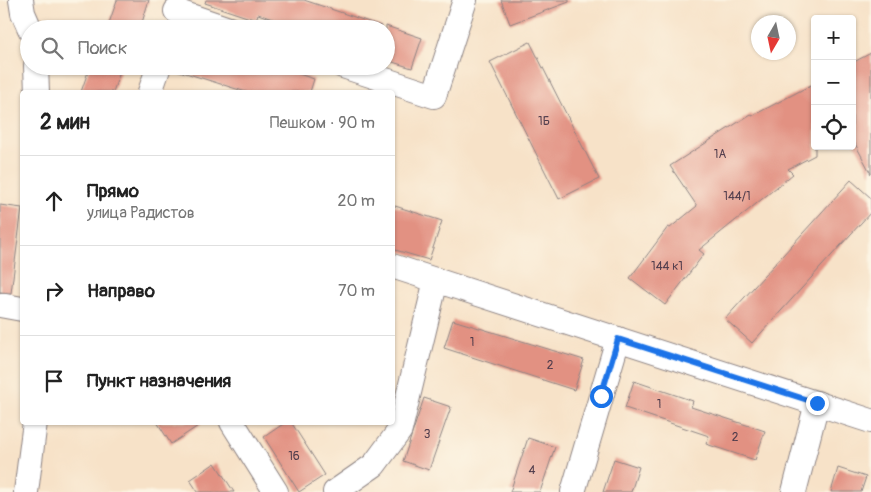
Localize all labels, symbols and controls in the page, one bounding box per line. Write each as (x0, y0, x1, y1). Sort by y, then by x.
north arrow (751, 15, 796, 60)
map controls (811, 15, 856, 150)
button: + (811, 15, 856, 60)
search box (20, 20, 395, 75)
icon: search (38, 34, 66, 62)
text: Поиск (78, 36, 128, 60)
button: − (811, 60, 856, 105)
button: locate (811, 105, 856, 150)
text: 2 мин (40, 109, 90, 136)
text: Пешком · 90 m (270, 113, 375, 133)
house number: 1Б (538, 114, 550, 129)
house number: 1А (714, 147, 726, 162)
text: Прямо (87, 179, 139, 203)
icon: ahead (40, 187, 68, 215)
house number: 144/1 (723, 189, 751, 204)
text: 20 m (337, 191, 375, 211)
text: улица Радистов (87, 203, 195, 223)
house number: 144 к1 (651, 259, 683, 274)
icon: right (40, 277, 68, 305)
text: Направо (87, 279, 155, 303)
text: 70 m (338, 281, 375, 301)
house number: 1 (470, 335, 474, 350)
house number: 2 (547, 358, 554, 373)
icon: arrive (40, 367, 68, 395)
text: Пункт назначения (87, 369, 231, 393)
route start (590, 385, 613, 408)
route end (806, 392, 829, 415)
house number: 1 (657, 397, 661, 412)
house number: 3 (424, 427, 431, 442)
house number: 2 (732, 430, 739, 445)
house number: 16 (288, 449, 300, 464)
house number: 4 (529, 463, 536, 478)

